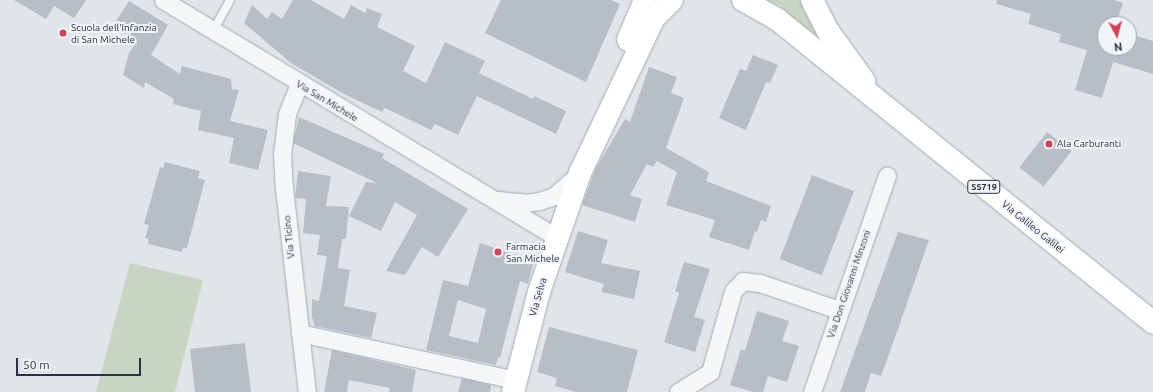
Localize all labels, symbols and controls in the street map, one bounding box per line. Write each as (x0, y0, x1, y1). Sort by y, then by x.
north arrow (1097, 16, 1137, 56)
place label: Scuola dell'Infanzia di San Michele (71, 21, 157, 44)
marker: Scuola dell'Infanzia di San Michele (58, 28, 68, 38)
text: N (1114, 40, 1123, 53)
street label: Via San Michele (294, 78, 360, 124)
place label: Ala Carburanti (1057, 138, 1121, 150)
marker: Ala Carburanti (1044, 139, 1054, 149)
road number: SS719 (967, 180, 1001, 194)
street label: Via Galileo Galilei (999, 198, 1067, 256)
street label: Via Ticino (281, 215, 297, 259)
street label: Via Don Giovanni Minzoni (825, 228, 873, 340)
place label: Farmacia San Michele (506, 240, 560, 264)
marker: Farmacia San Michele (493, 247, 503, 257)
street label: Via Selva (527, 276, 549, 318)
scale bar (18, 350, 143, 376)
text: 50 m (23, 358, 50, 371)

